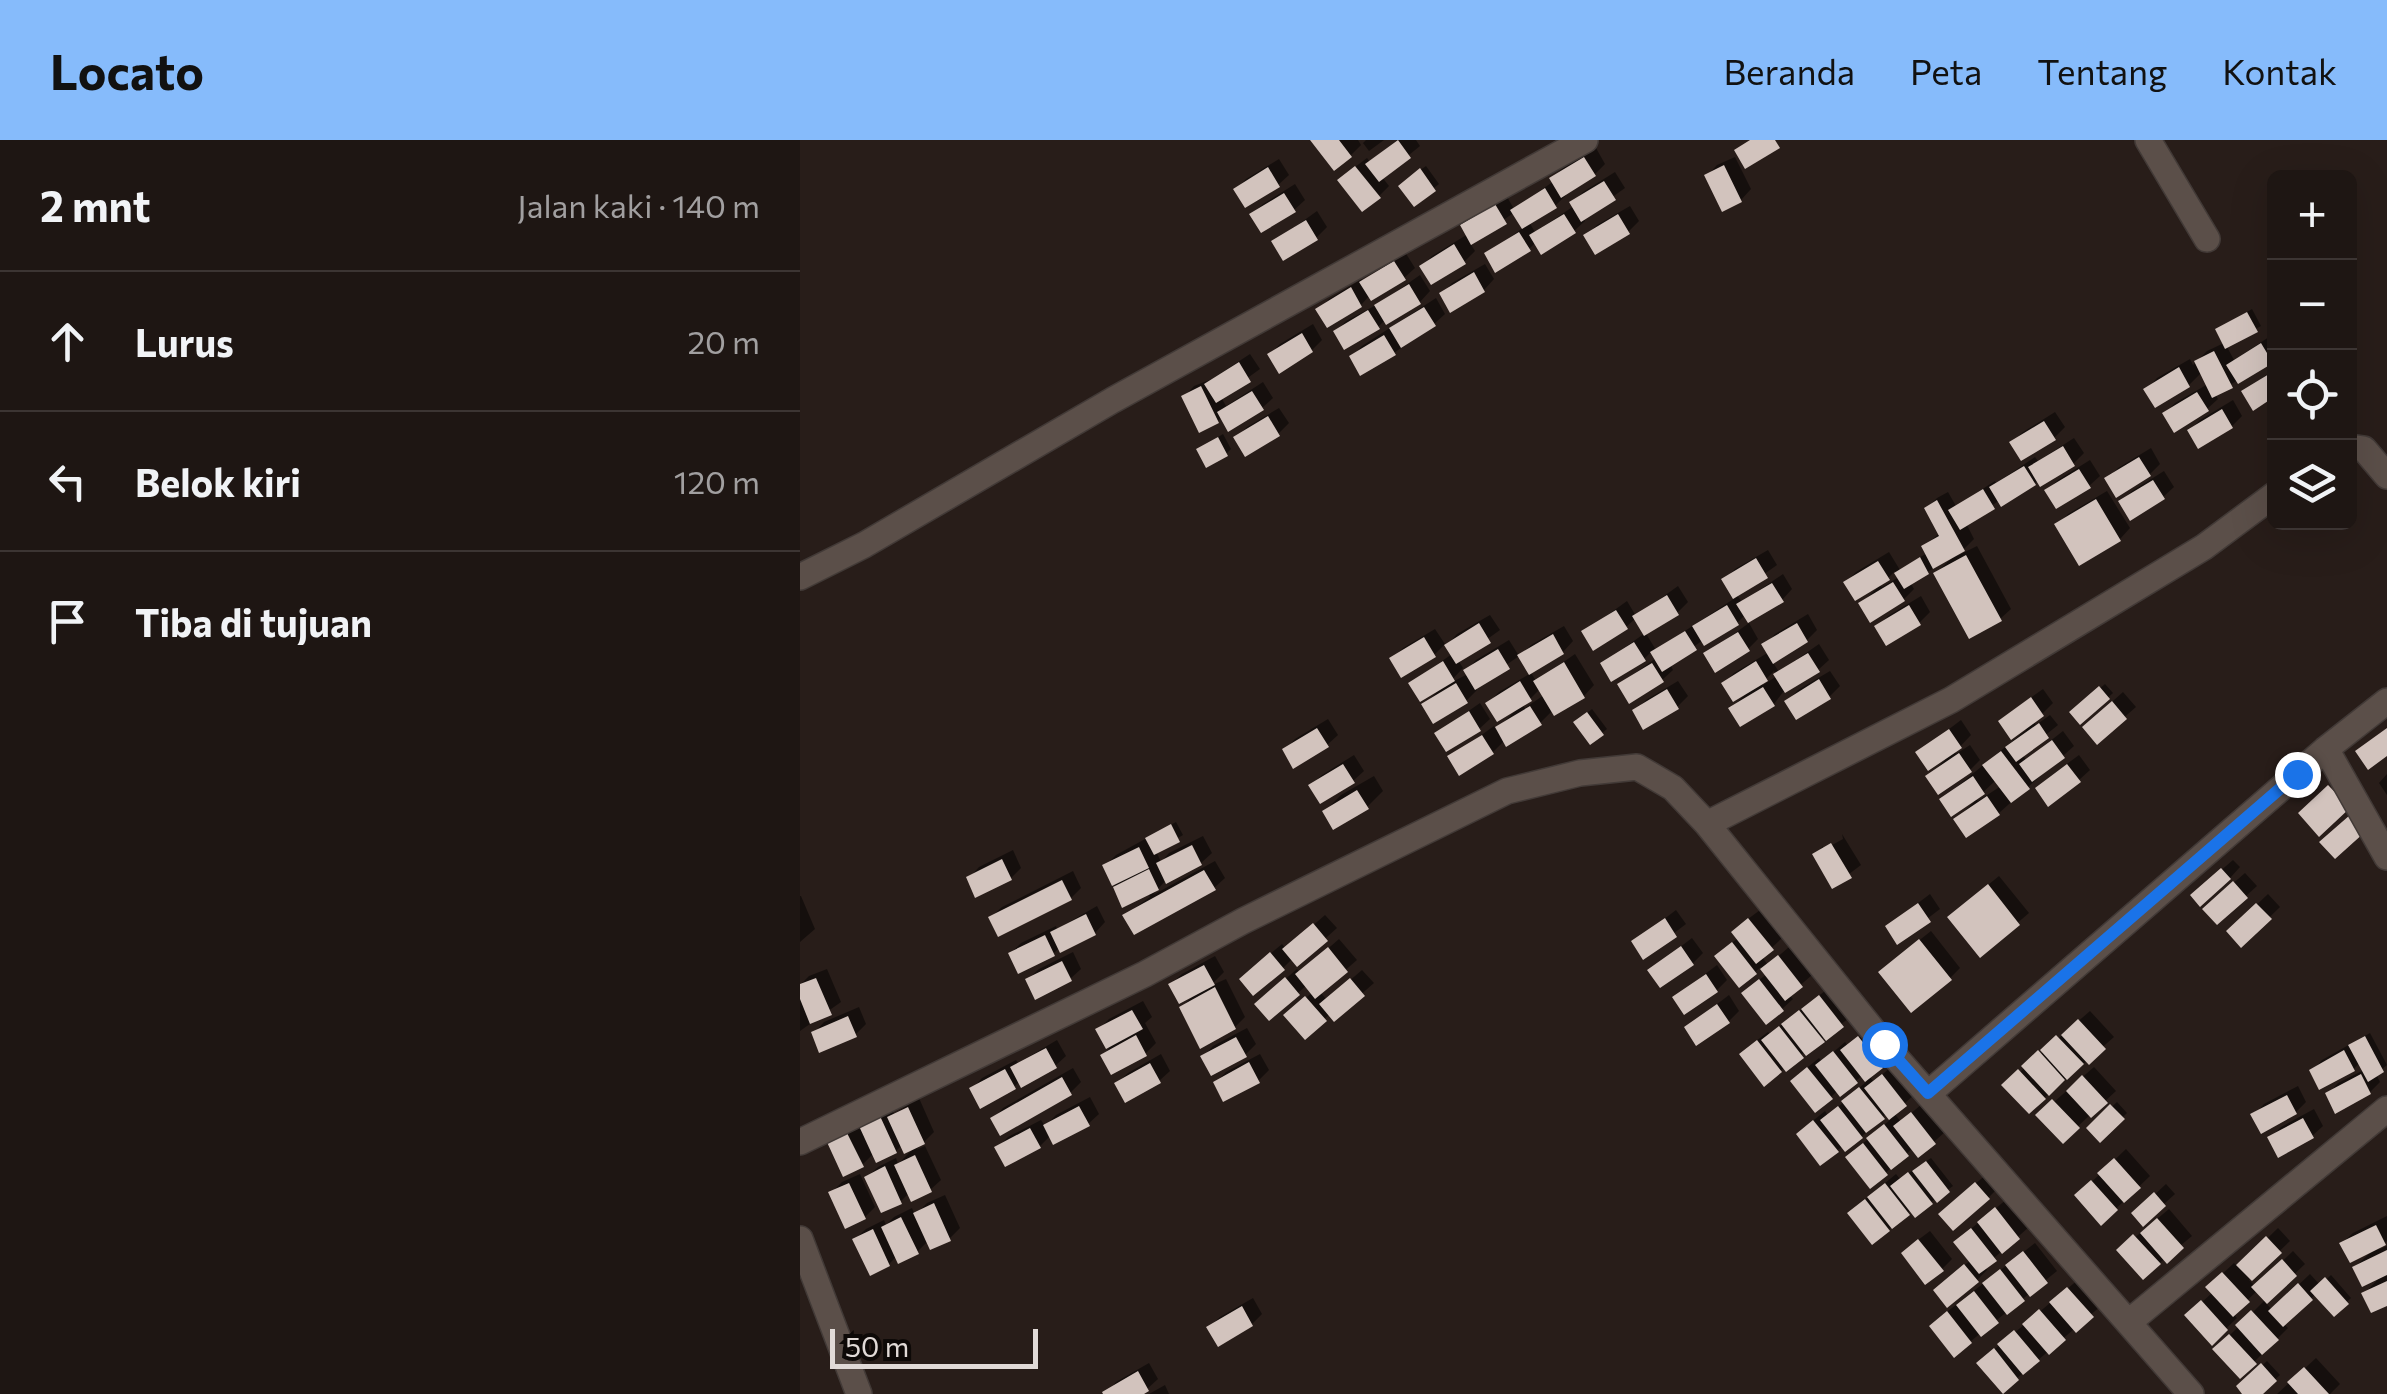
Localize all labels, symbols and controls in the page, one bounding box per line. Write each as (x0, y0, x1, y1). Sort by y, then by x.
text: Locato (50, 41, 204, 100)
text: Beranda (1723, 49, 1855, 92)
text: Peta (1910, 49, 1982, 92)
text: Tentang (2037, 49, 2167, 92)
text: Kontak (2222, 49, 2337, 92)
map controls (2267, 170, 2357, 530)
button: + (2267, 170, 2357, 260)
text: 2 mnt (40, 179, 151, 231)
text: Jalan kaki · 140 m (517, 185, 760, 225)
button: − (2267, 260, 2357, 350)
icon: ahead (40, 314, 95, 369)
text: Lurus (135, 318, 234, 365)
text: 20 m (687, 321, 760, 361)
button: locate (2267, 350, 2357, 440)
button: layers (2267, 440, 2357, 530)
icon: left (40, 454, 95, 509)
text: Belok kiri (135, 458, 301, 505)
text: 120 m (674, 461, 760, 501)
icon: arrive (40, 594, 95, 649)
text: Tiba di tujuan (135, 598, 372, 645)
route end (2275, 752, 2321, 798)
route start (1862, 1022, 1908, 1068)
scale bar (830, 1324, 1038, 1368)
text: 50 m (845, 1329, 909, 1363)

